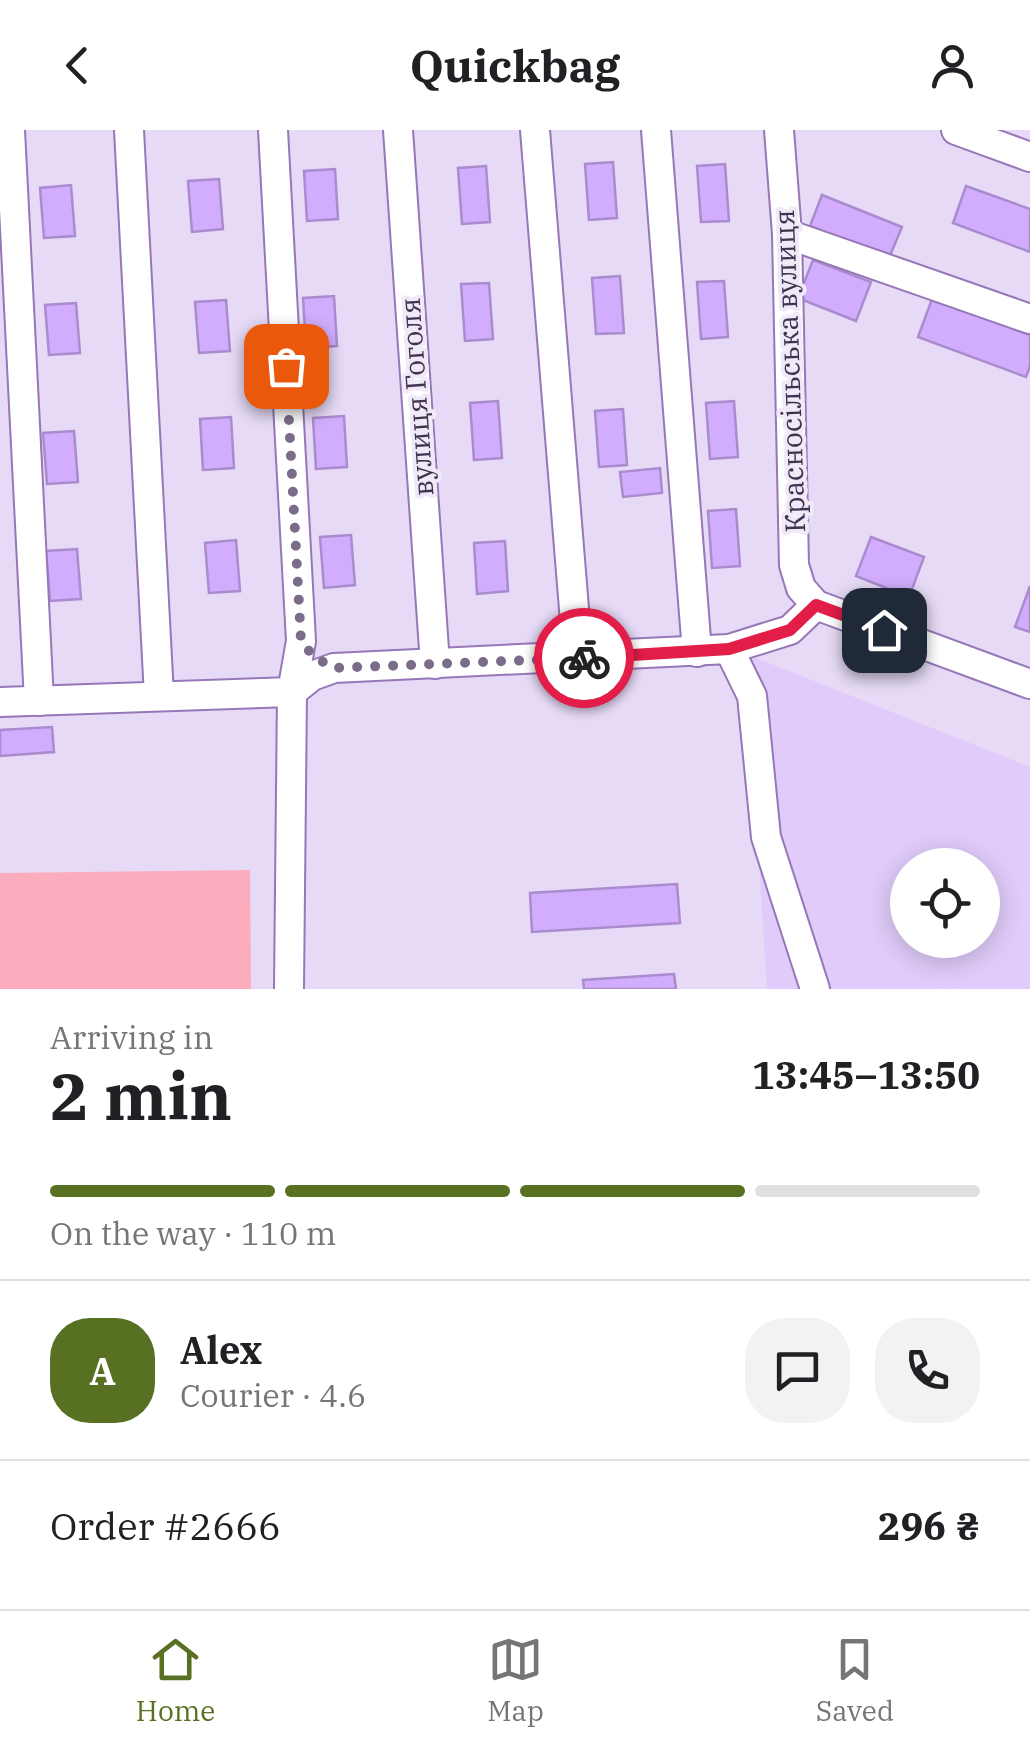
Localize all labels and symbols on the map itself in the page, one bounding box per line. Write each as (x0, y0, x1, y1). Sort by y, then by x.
street label: Красносільська вулиця (765, 209, 813, 533)
street label: вулиця Гоголя (391, 297, 441, 497)
pin (244, 324, 329, 409)
pin (842, 588, 927, 673)
courier (534, 608, 634, 708)

